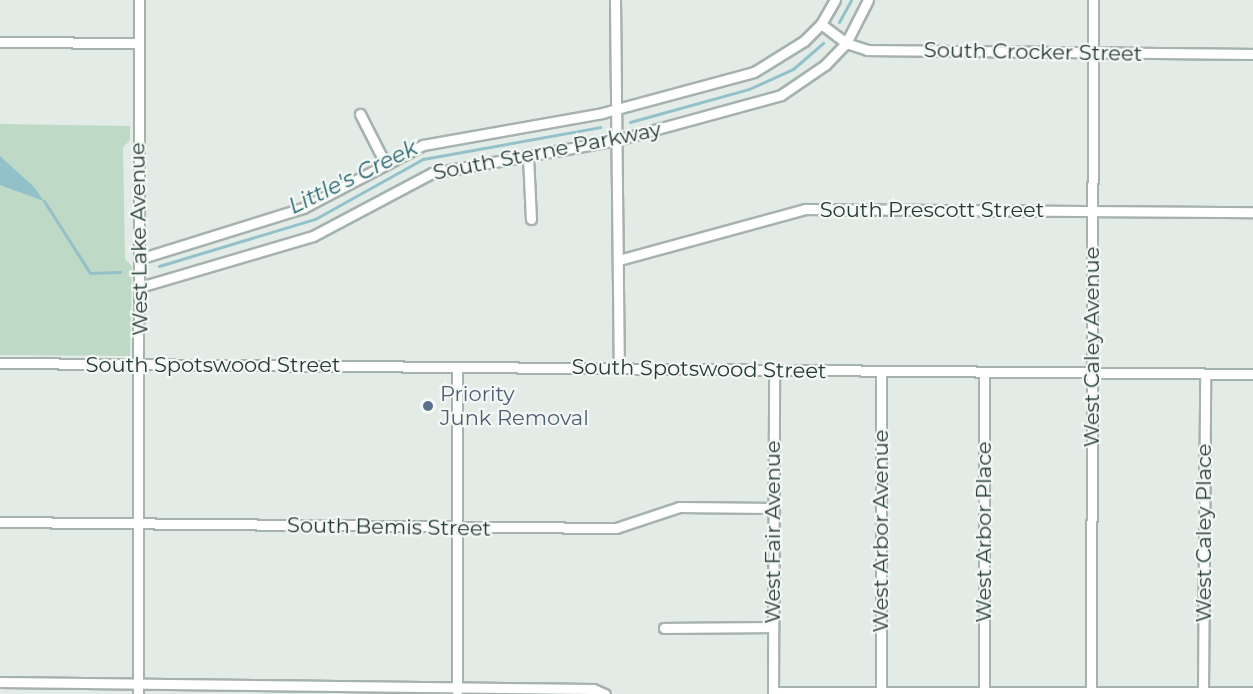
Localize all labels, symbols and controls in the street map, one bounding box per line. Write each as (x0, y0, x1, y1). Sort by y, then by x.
street label: South Crocker Street (924, 37, 1142, 67)
street label: South Sterne Parkway (431, 117, 663, 185)
water label: Little's Creek (284, 134, 422, 220)
street label: West Lake Avenue (125, 142, 153, 336)
street label: South Prescott Street (820, 197, 1044, 223)
street label: West Caley Avenue (1079, 247, 1105, 447)
street label: South Spotswood Street (85, 352, 341, 378)
street label: South Spotswood Street (571, 354, 827, 384)
place label: Priority Junk Removal (440, 381, 589, 431)
marker: Priority Junk Removal (421, 399, 435, 413)
street label: West Arbor Avenue (868, 429, 894, 633)
street label: West Fair Avenue (760, 440, 786, 624)
street label: West Arbor Place (971, 441, 997, 623)
street label: West Caley Place (1191, 444, 1217, 622)
street label: South Bemis Street (287, 513, 491, 541)

